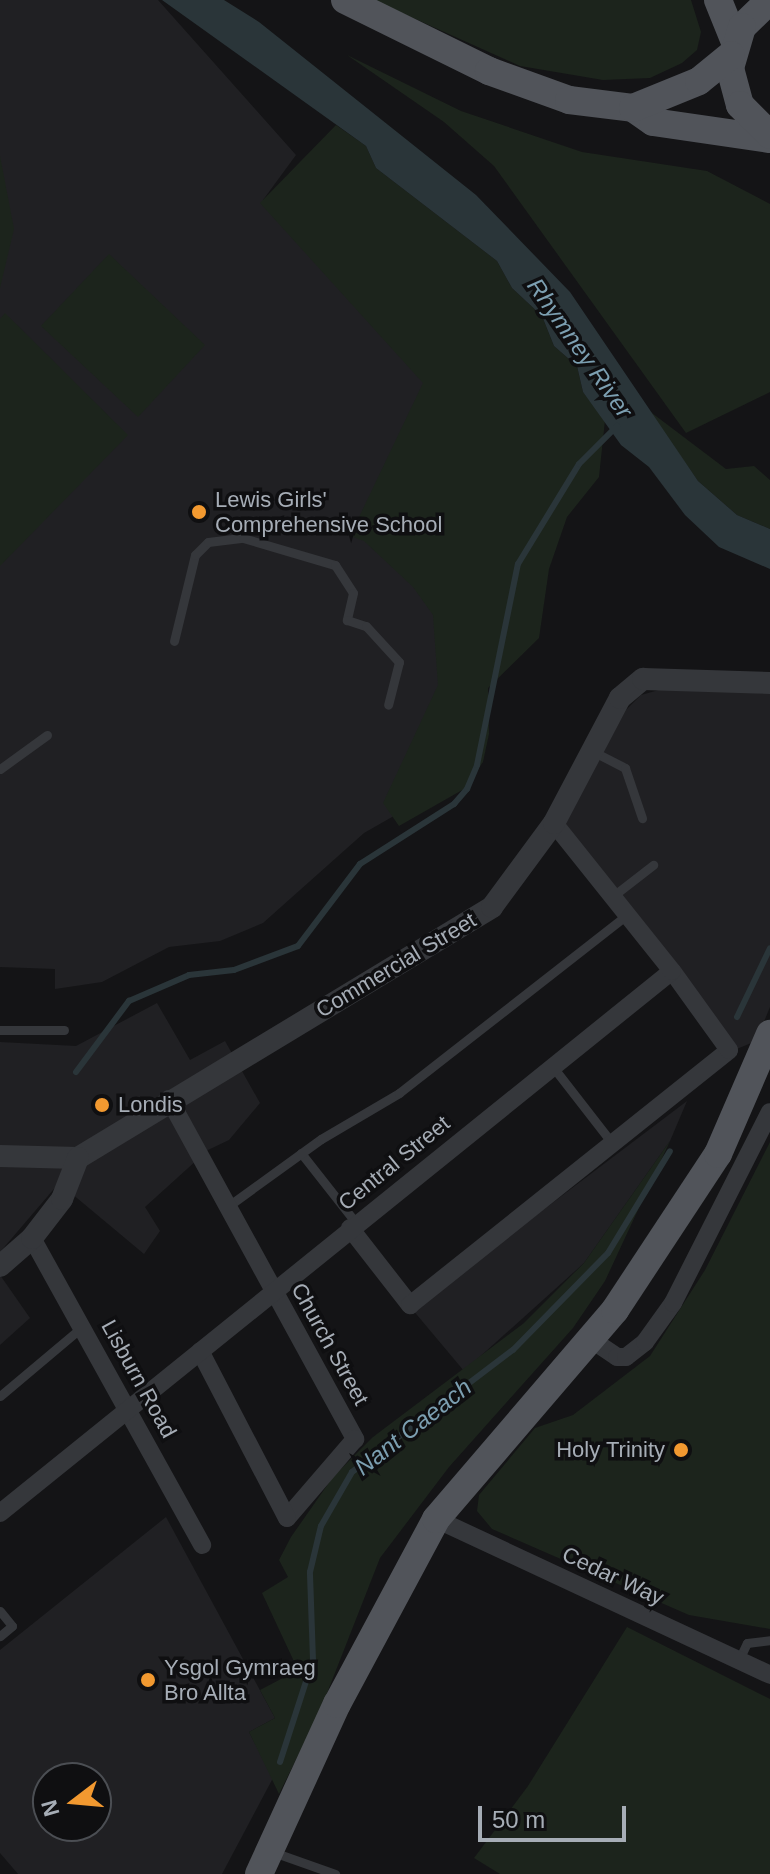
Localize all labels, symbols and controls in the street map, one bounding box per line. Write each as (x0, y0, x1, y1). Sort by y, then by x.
water label: Rhymney River (521, 273, 639, 423)
place label: Lewis Girls' Comprehensive School (215, 486, 442, 538)
marker: Lewis Girls' Comprehensive School (190, 503, 208, 521)
street label: Commercial Street (311, 907, 481, 1023)
place label: Londis (118, 1092, 183, 1118)
marker: Londis (93, 1096, 111, 1114)
street label: Central Street (333, 1110, 455, 1216)
street label: Church Street (286, 1278, 374, 1410)
street label: Lisburn Road (96, 1315, 182, 1443)
water label: Nant Caeach (349, 1373, 477, 1481)
place label: Holy Trinity (556, 1437, 665, 1463)
marker: Holy Trinity (672, 1441, 690, 1459)
street label: Cedar Way (558, 1541, 668, 1611)
place label: Ysgol Gymraeg Bro Allta (164, 1654, 316, 1706)
marker: Ysgol Gymraeg Bro Allta (139, 1671, 157, 1689)
north arrow (32, 1762, 112, 1842)
scale bar (482, 1790, 630, 1840)
text: N (36, 1797, 65, 1819)
text: 50 m (492, 1806, 545, 1833)

